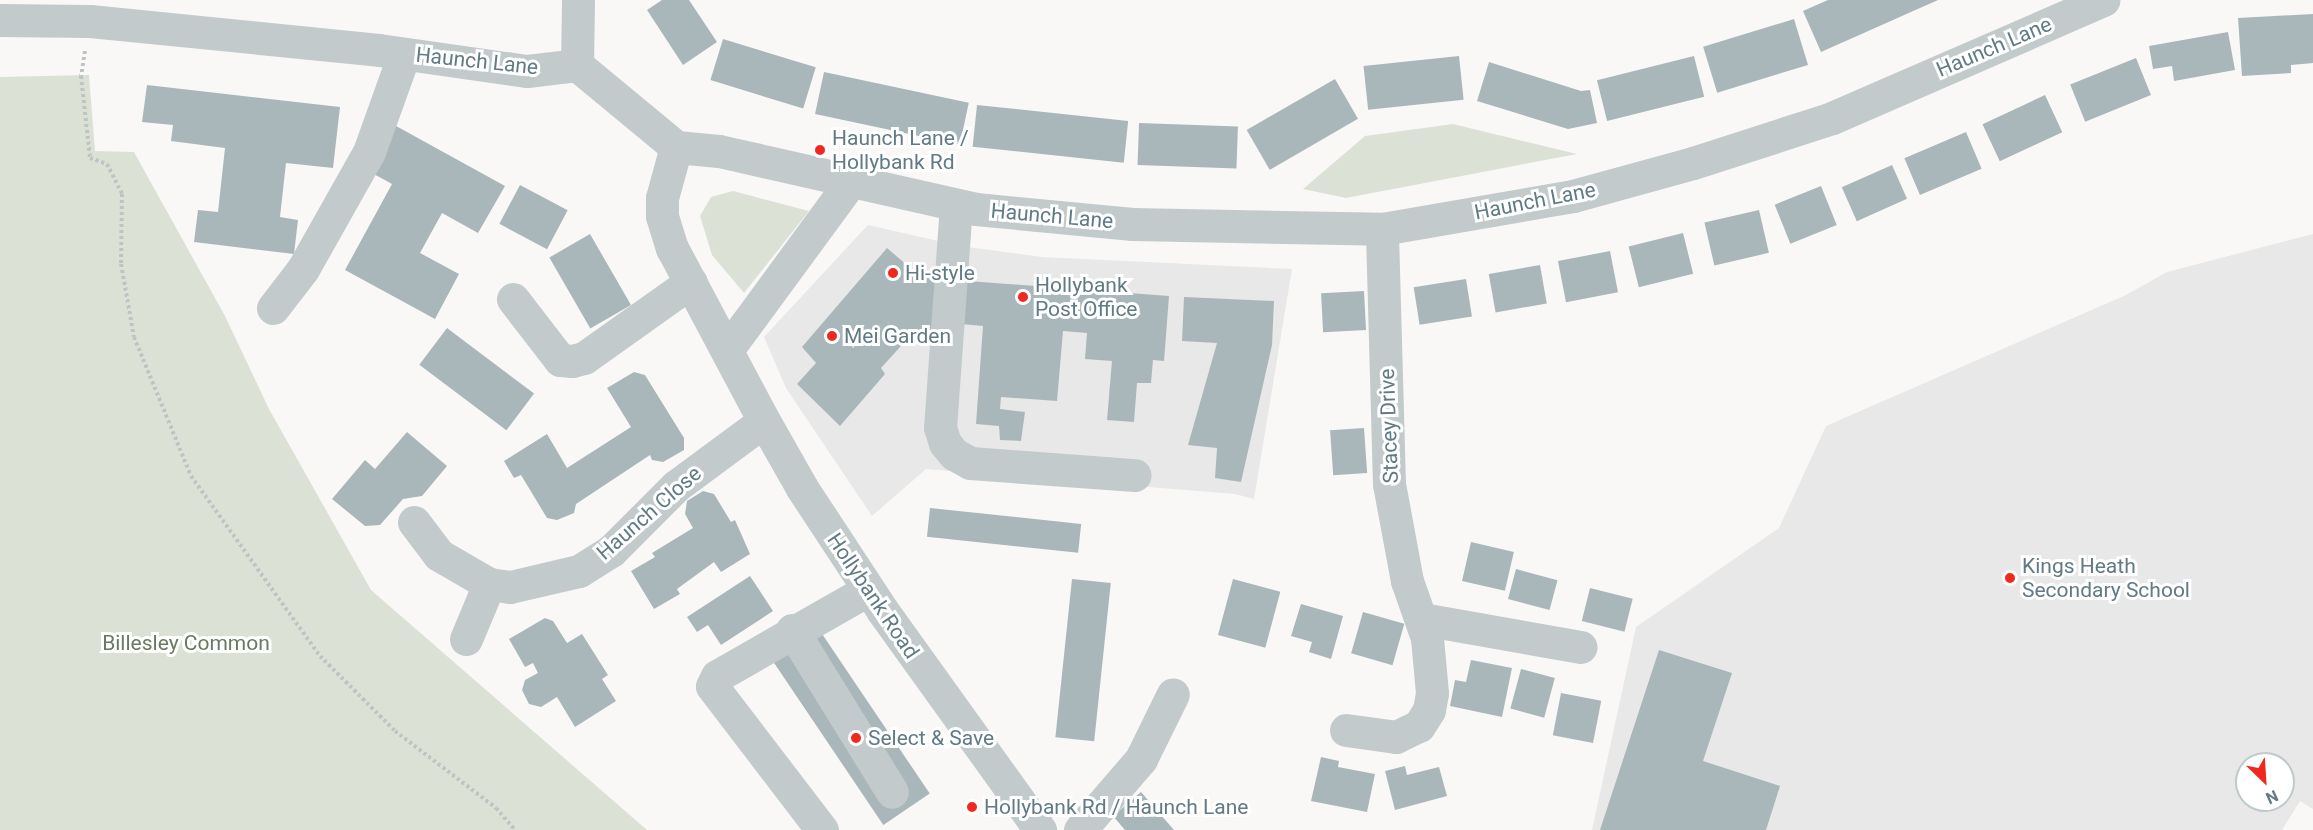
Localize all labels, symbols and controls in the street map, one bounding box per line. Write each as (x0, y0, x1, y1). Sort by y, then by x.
street label: Haunch Lane (1933, 11, 2055, 83)
street label: Haunch Lane (415, 42, 539, 80)
place label: Haunch Lane / Hollybank Rd (832, 125, 969, 175)
marker: Haunch Lane / Hollybank Rd (813, 143, 827, 157)
street label: Haunch Lane (1472, 177, 1598, 225)
street label: Haunch Lane (990, 198, 1114, 234)
place label: Hi-style (905, 260, 975, 286)
marker: Hi-style (886, 266, 900, 280)
place label: Hollybank Post Office (1035, 272, 1138, 322)
marker: Hollybank Post Office (1016, 290, 1030, 304)
place label: Mei Garden (844, 323, 951, 349)
marker: Mei Garden (825, 329, 839, 343)
street label: Stacey Drive (1374, 368, 1404, 484)
street label: Haunch Close (592, 461, 706, 565)
street label: Hollybank Road (822, 528, 924, 664)
place label: Kings Heath Secondary School (2022, 553, 2190, 603)
marker: Kings Heath Secondary School (2003, 571, 2017, 585)
park label: Billesley Common (102, 630, 270, 656)
place label: Select & Save (868, 725, 994, 751)
marker: Select & Save (849, 731, 863, 745)
north arrow (2235, 752, 2295, 812)
text: N (2263, 786, 2281, 808)
place label: Hollybank Rd / Haunch Lane (984, 794, 1248, 820)
marker: Hollybank Rd / Haunch Lane (965, 800, 979, 814)

